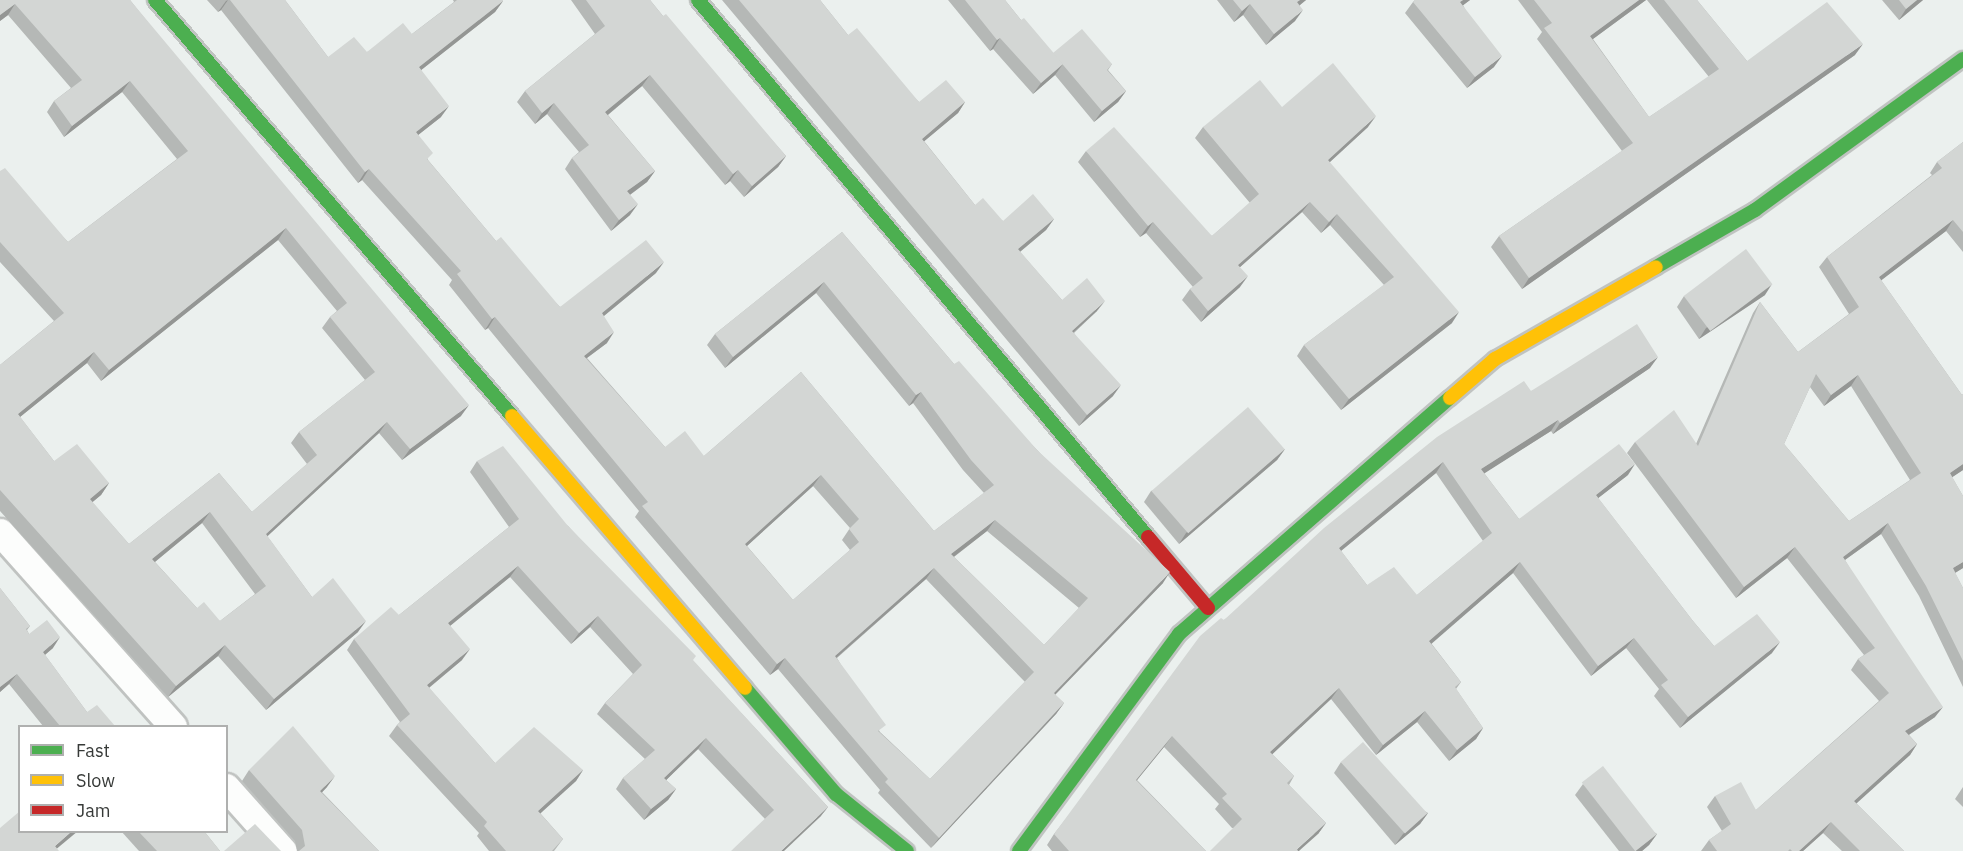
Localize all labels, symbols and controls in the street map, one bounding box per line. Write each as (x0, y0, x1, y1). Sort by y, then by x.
legend (18, 725, 228, 833)
text: Fast (76, 739, 110, 762)
text: Slow (76, 769, 115, 792)
text: Jam (76, 799, 111, 822)

